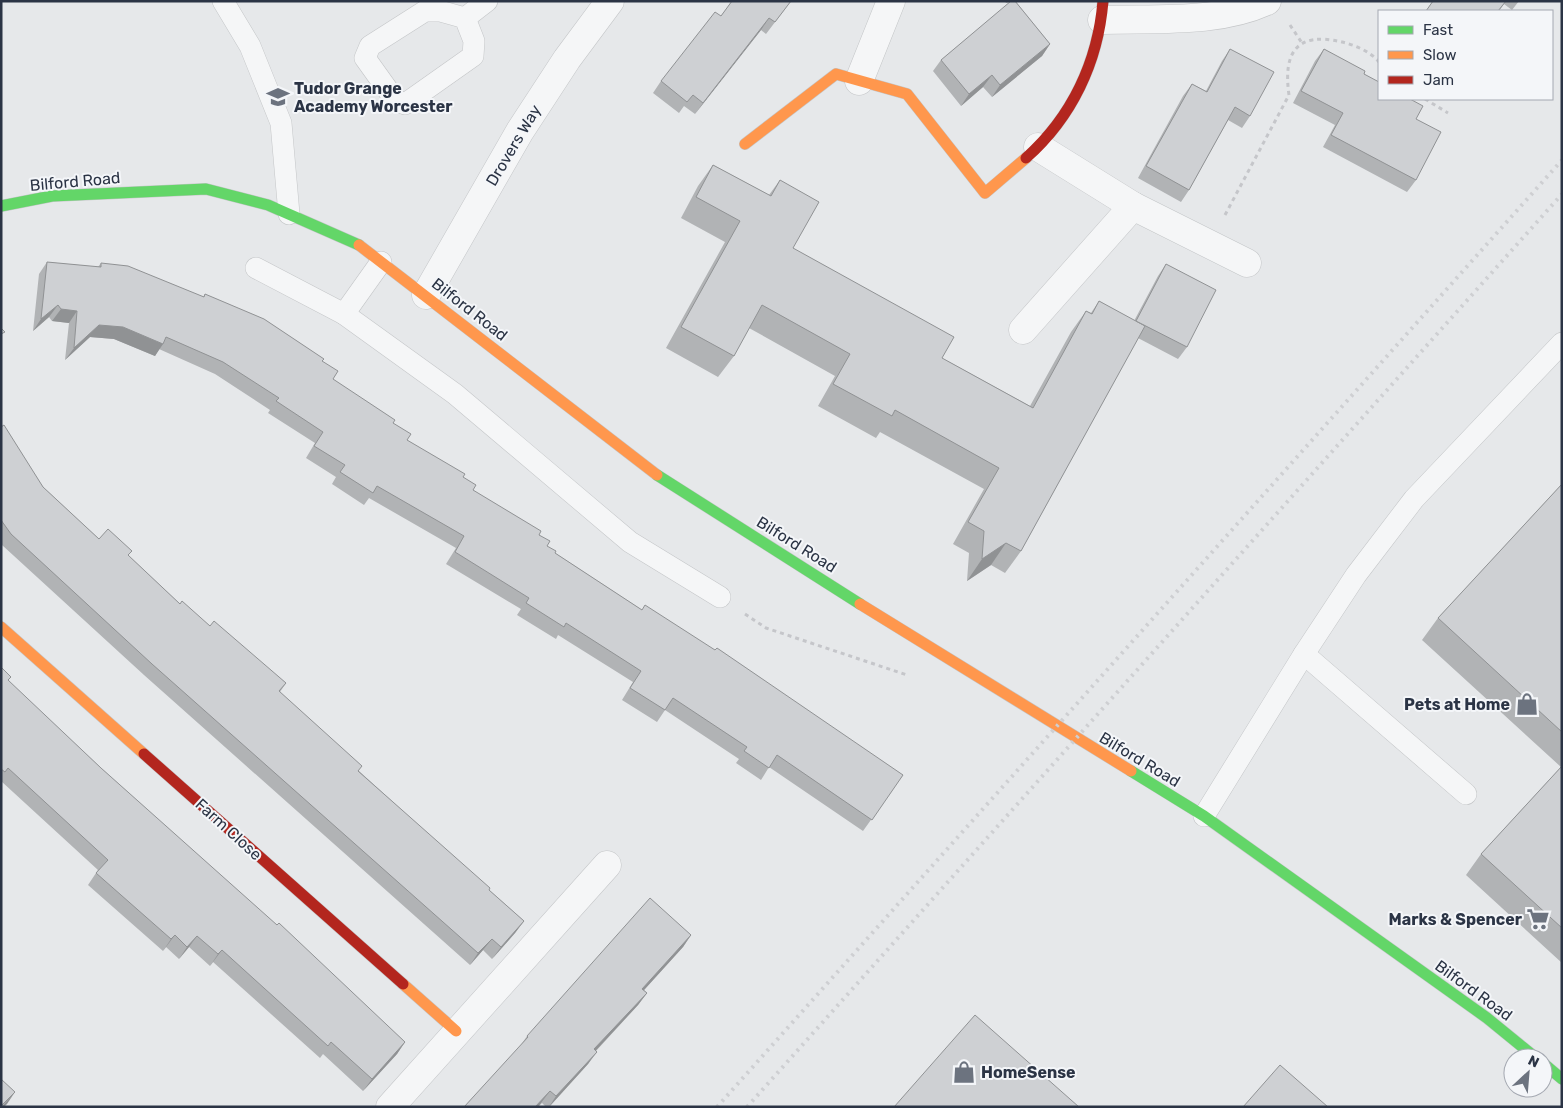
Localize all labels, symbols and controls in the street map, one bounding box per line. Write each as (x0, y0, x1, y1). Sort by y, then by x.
legend (1378, 10, 1553, 100)
text: Fast (1423, 21, 1453, 39)
text: Slow (1423, 46, 1456, 64)
text: Jam (1423, 71, 1454, 89)
place label: Tudor Grange Academy Worcester (294, 79, 453, 116)
school or university icon: Tudor Grange Academy Worcester (265, 84, 291, 110)
street label: Drovers Way (482, 101, 545, 189)
street label: Bilford Road (29, 168, 121, 195)
street label: Bilford Road (428, 274, 511, 345)
street label: Bilford Road (753, 512, 840, 577)
shop icon: Pets at Home (1514, 691, 1540, 717)
place label: Pets at Home (1404, 695, 1510, 714)
street label: Bilford Road (1096, 728, 1184, 791)
street label: Farm Close (192, 795, 266, 864)
supermarket icon: Marks & Spencer (1525, 906, 1551, 932)
place label: Marks & Spencer (1389, 910, 1523, 929)
street label: Bilford Road (1431, 956, 1516, 1025)
north arrow (1503, 1048, 1553, 1098)
text: N (1525, 1052, 1542, 1072)
shop icon: HomeSense (951, 1059, 977, 1085)
place label: HomeSense (981, 1063, 1076, 1082)

